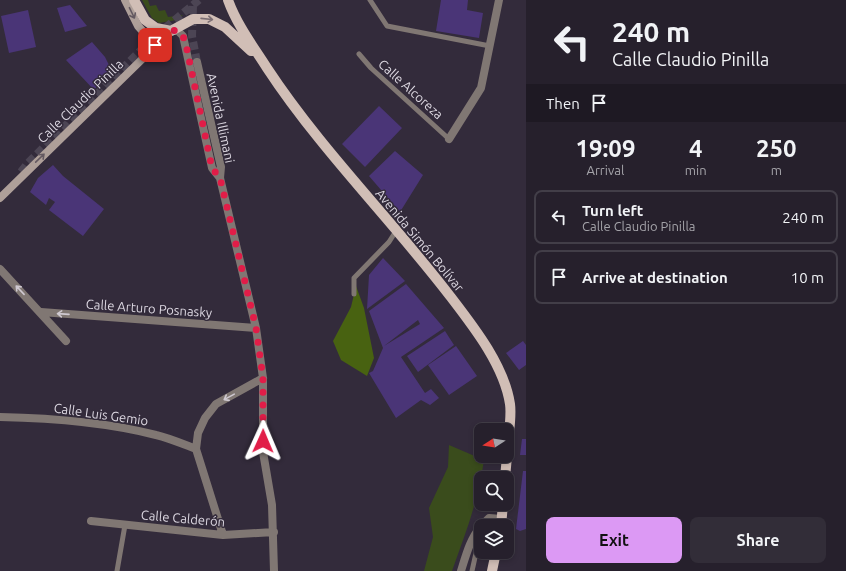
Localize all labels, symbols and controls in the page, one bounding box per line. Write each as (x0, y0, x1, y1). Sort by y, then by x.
one-way arrow (129, 7, 136, 19)
one-way arrow (200, 16, 213, 23)
icon: left (546, 16, 598, 68)
text: 240 m (612, 16, 690, 47)
pin (138, 28, 172, 62)
icon: arrive (144, 34, 166, 56)
text: Calle Claudio Pinilla (612, 49, 769, 69)
street label: Calle Alcoreza (376, 56, 446, 122)
street label: Calle Claudio Pinilla (34, 57, 126, 145)
street label: Avenida Illimani (205, 72, 237, 164)
icon: arrive (588, 92, 610, 114)
text: Then (546, 95, 580, 112)
text: 19:09 (575, 135, 635, 162)
text: 4 (689, 135, 702, 162)
text: 250 (756, 135, 797, 162)
one-way arrow (35, 153, 45, 162)
text: Arrival (586, 163, 624, 177)
text: min (685, 163, 707, 177)
text: m (771, 163, 782, 177)
street label: Avenida Simón Bolívar (373, 186, 467, 294)
text: Turn left (582, 202, 643, 219)
icon: left (548, 206, 570, 228)
text: 240 m (782, 209, 824, 226)
text: Calle Claudio Pinilla (582, 219, 696, 233)
icon: arrive (548, 266, 570, 288)
text: Arrive at destination (582, 269, 728, 286)
text: 10 m (791, 269, 824, 286)
one-way arrow (16, 285, 25, 296)
street label: Calle Arturo Posnasky (85, 297, 213, 319)
one-way arrow (57, 310, 70, 317)
one-way arrow (223, 394, 235, 402)
street label: Calle Luis Gemio (53, 400, 149, 428)
position arrow (242, 420, 284, 462)
north arrow (474, 423, 514, 463)
map controls (474, 423, 514, 559)
button: search (474, 471, 514, 511)
street label: Calle Calderón (140, 507, 226, 529)
button: Exit (546, 517, 682, 563)
button: Share (690, 517, 826, 563)
button: layers (474, 519, 514, 559)

